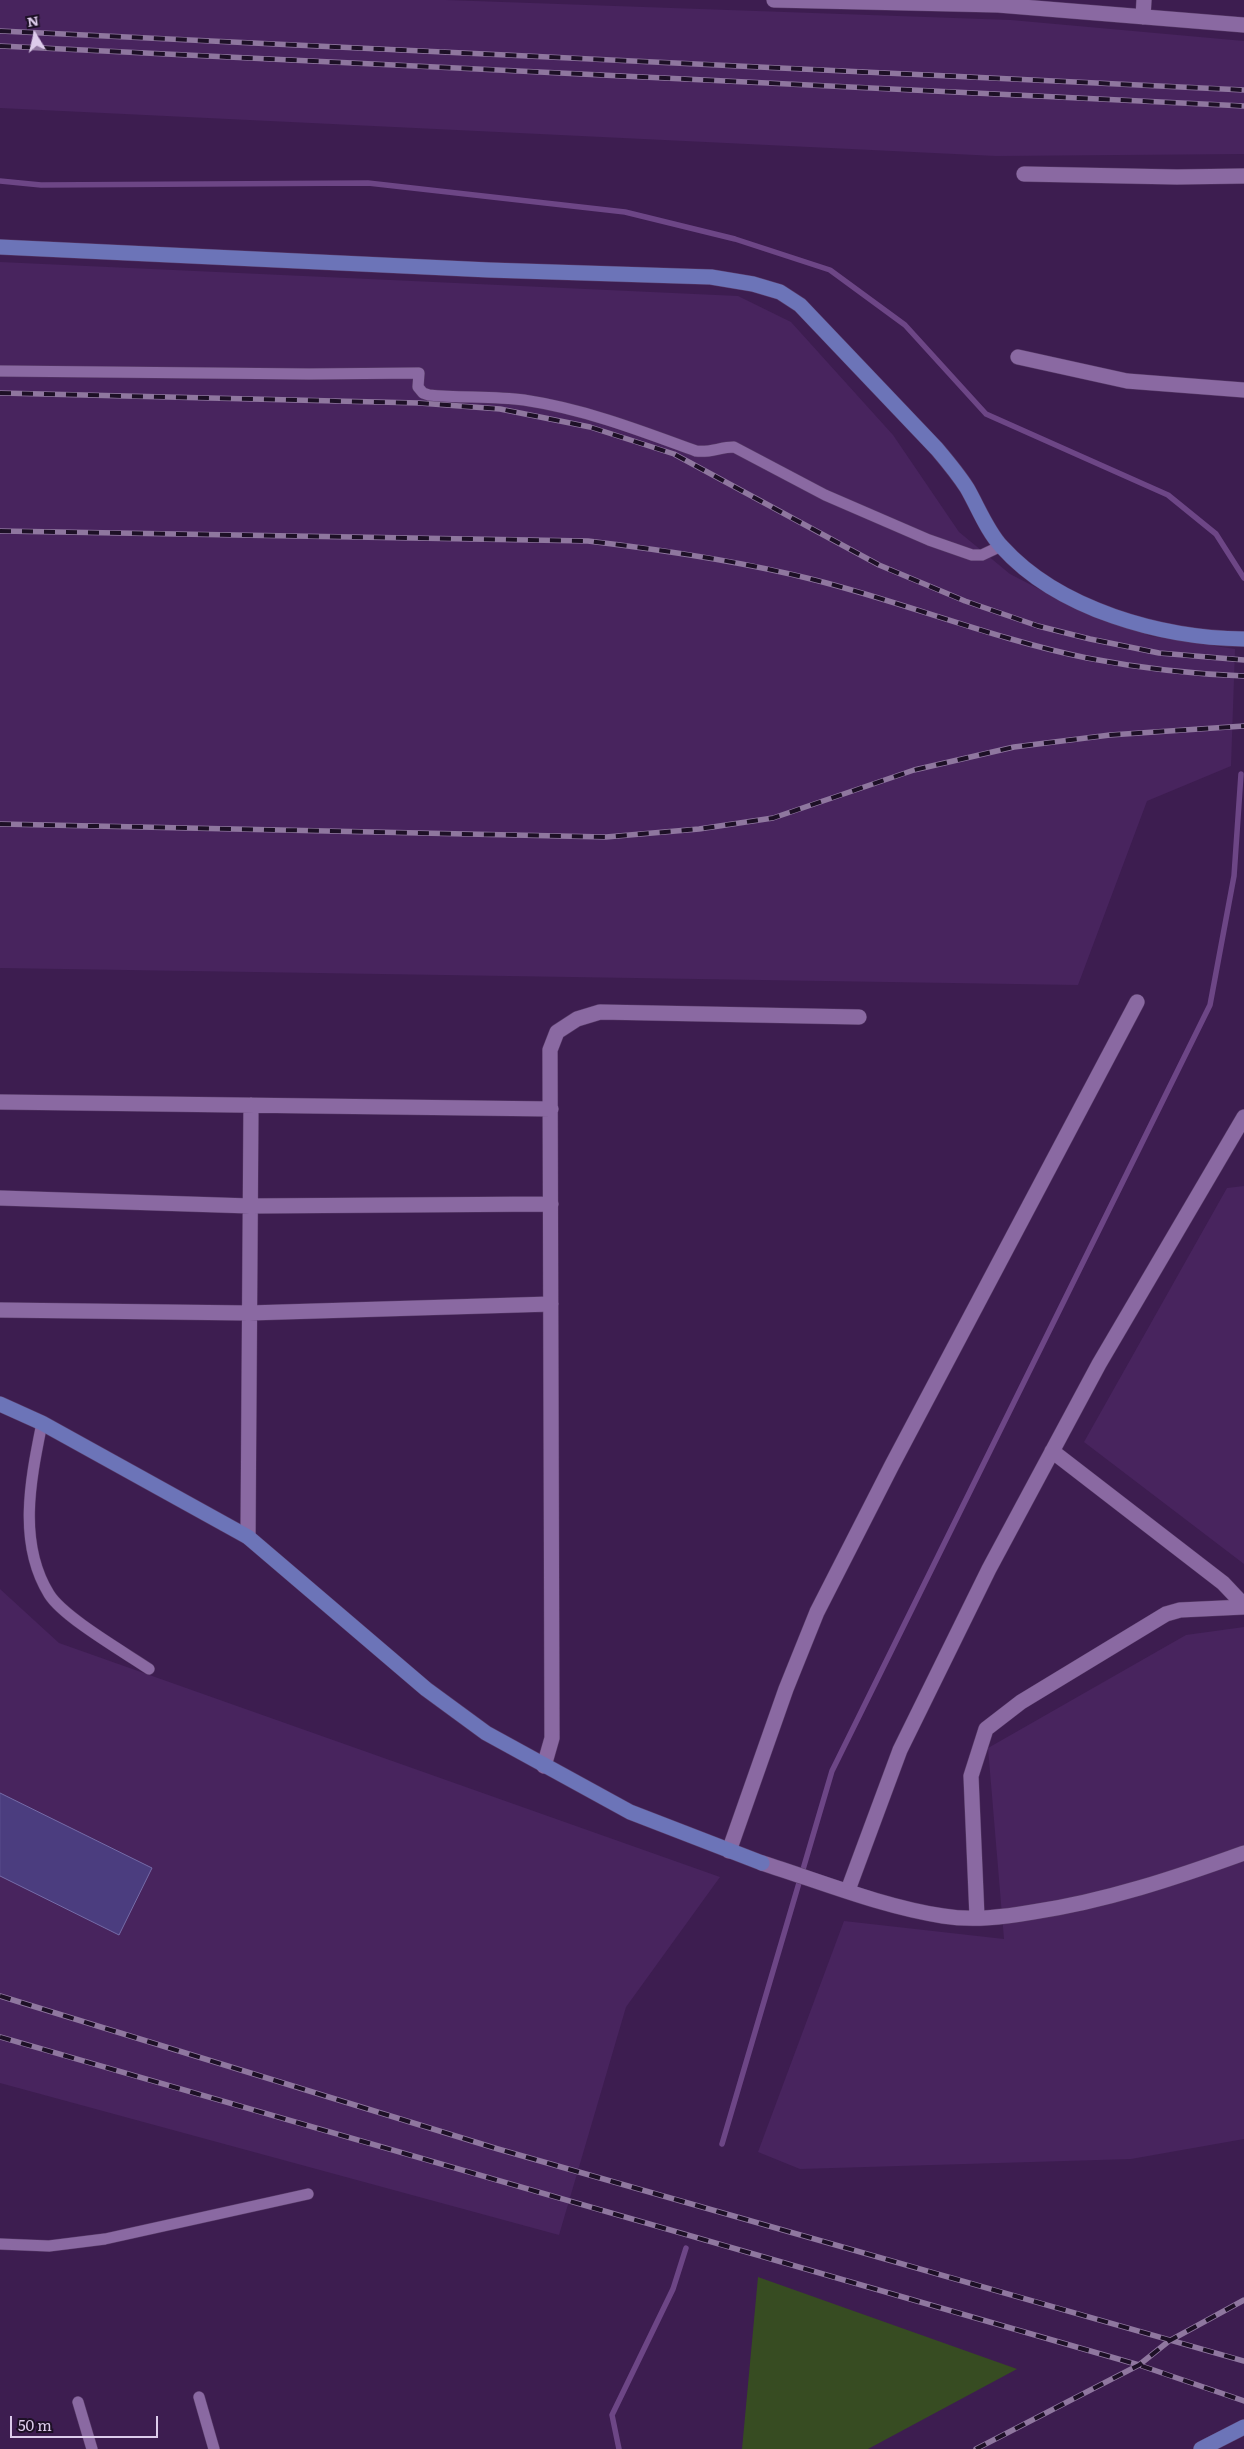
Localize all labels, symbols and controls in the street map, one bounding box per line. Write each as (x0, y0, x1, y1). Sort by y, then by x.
text: N (25, 9, 40, 31)
north arrow (10, 10, 60, 60)
scale bar (12, 2406, 160, 2438)
text: 50 m (18, 2413, 52, 2436)

